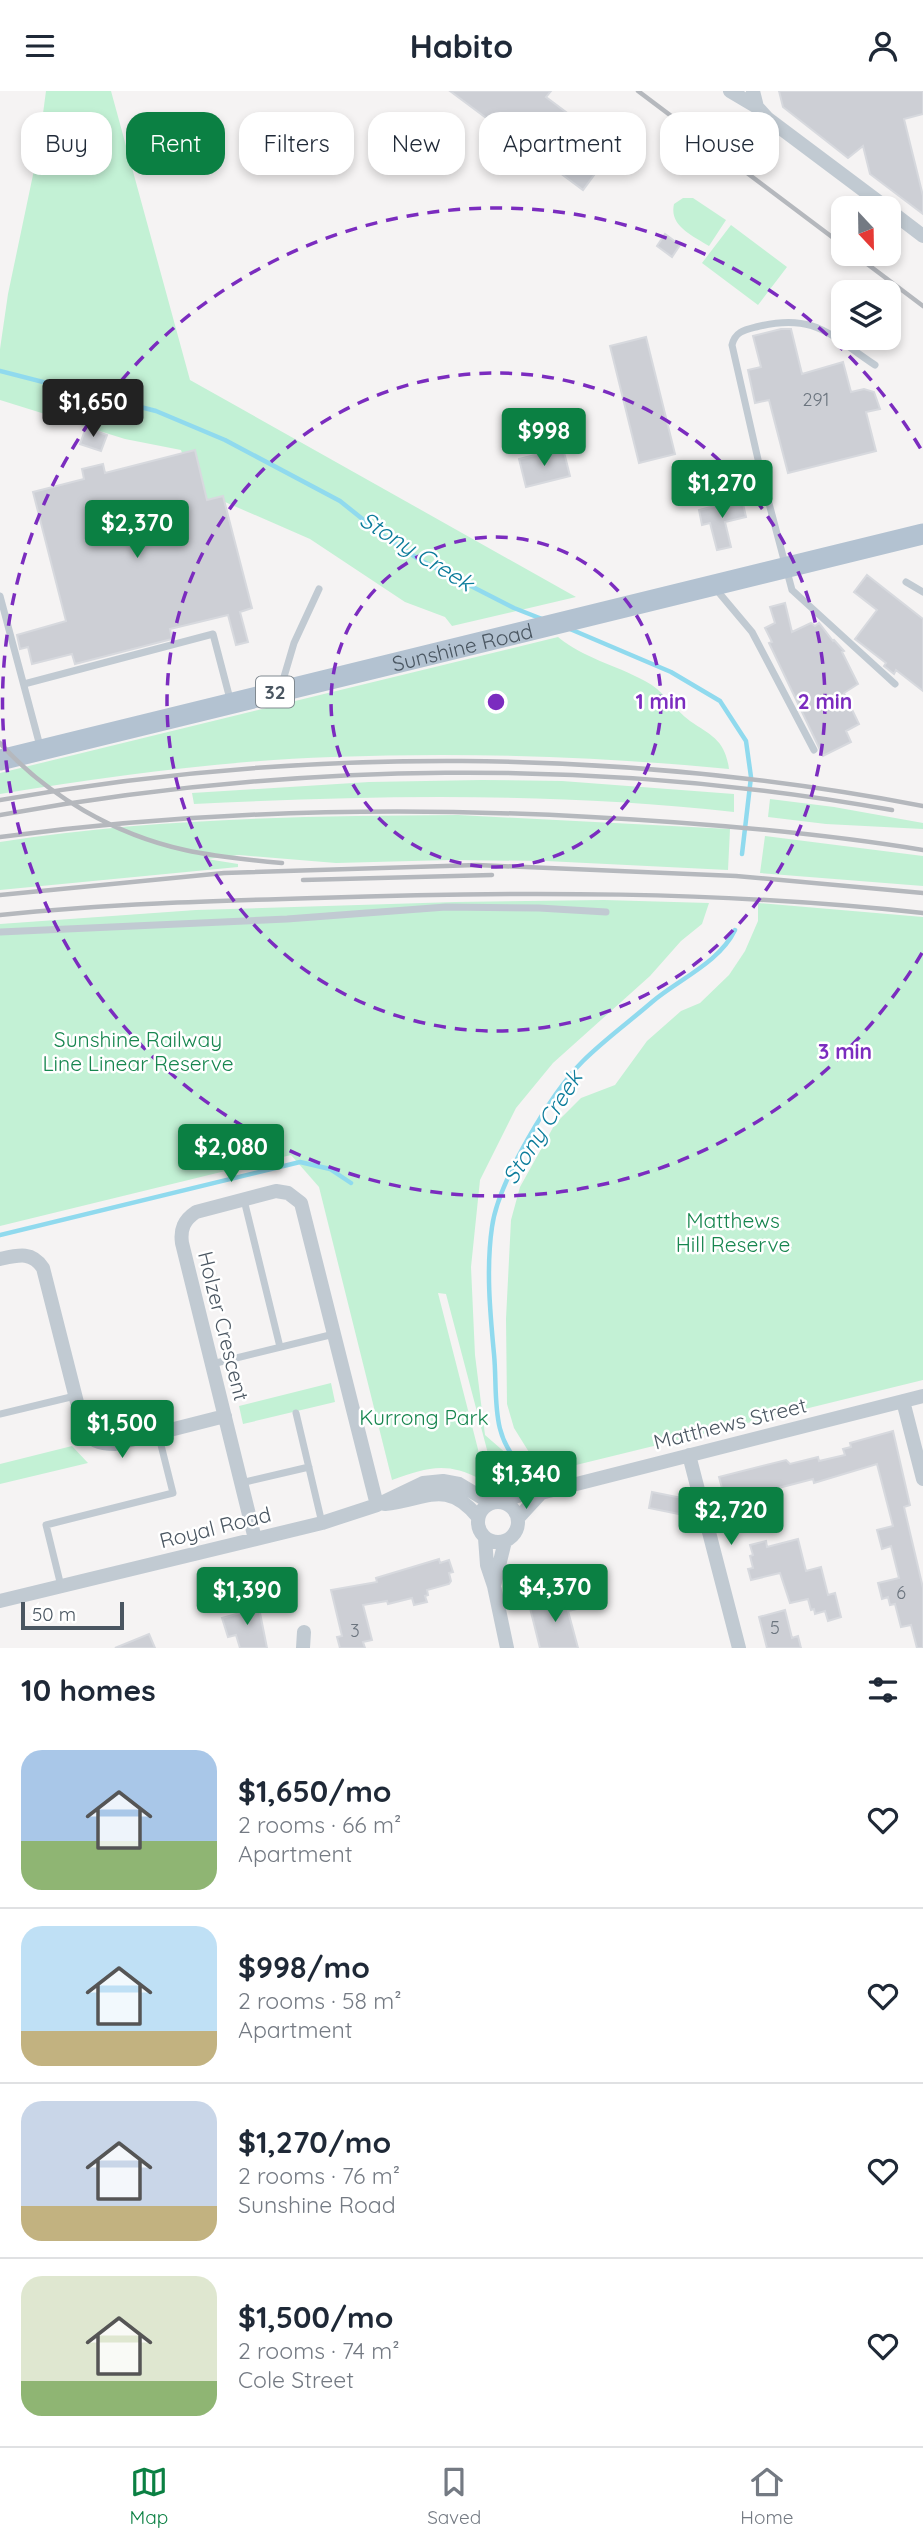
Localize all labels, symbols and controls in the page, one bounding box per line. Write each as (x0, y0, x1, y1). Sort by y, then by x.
text: Habito (410, 26, 513, 66)
icon: menu (21, 27, 59, 65)
icon: person (864, 27, 902, 65)
chip: Buy (21, 112, 112, 175)
chip: Rent (126, 112, 225, 175)
chip: Filters (239, 112, 354, 175)
chip: New (368, 112, 465, 175)
chip: Apartment (479, 112, 646, 175)
chip: House (660, 112, 779, 175)
north arrow (831, 196, 901, 266)
map controls (831, 196, 901, 350)
button: layers (831, 280, 901, 350)
pin: $1,650 (36, 379, 150, 439)
text: $1,650 (58, 387, 128, 416)
house number: 291 (803, 388, 829, 411)
pin: $998 (503, 409, 585, 468)
text: $998 (518, 416, 570, 445)
pin: $1,270 (665, 461, 779, 520)
text: $1,270 (688, 468, 756, 497)
pin: $2,370 (80, 501, 194, 560)
water label: Stony Creek (355, 505, 481, 598)
text: $2,370 (101, 508, 173, 537)
street label: Sunshine Road (389, 617, 535, 677)
road number: 32 (256, 677, 294, 707)
text: 1 min (636, 688, 686, 714)
text: 2 min (798, 688, 852, 714)
centre of rings (484, 690, 508, 714)
park label: Sunshine Railway Line Linear Reserve (42, 1026, 234, 1076)
text: 3 min (818, 1038, 872, 1064)
water label: Stony Creek (496, 1063, 589, 1189)
pin: $2,080 (174, 1125, 288, 1184)
text: $2,080 (194, 1132, 268, 1161)
park label: Matthews Hill Reserve (676, 1207, 790, 1257)
street label: Holzer Crescent (193, 1249, 255, 1403)
street label: Matthews Street (651, 1391, 809, 1455)
pin: $1,500 (65, 1401, 179, 1460)
park label: Kurrong Park (359, 1404, 489, 1430)
text: $1,500 (87, 1408, 157, 1437)
pin: $1,340 (469, 1451, 583, 1511)
text: $1,340 (492, 1459, 561, 1488)
pin: $2,720 (674, 1487, 788, 1547)
text: $2,720 (695, 1495, 767, 1524)
street label: Royal Road (157, 1501, 273, 1553)
pin: $4,370 (498, 1565, 612, 1624)
pin: $1,390 (190, 1567, 304, 1627)
text: $4,370 (519, 1572, 591, 1601)
text: $1,390 (213, 1575, 281, 1604)
house number: 6 (896, 1581, 906, 1604)
scale bar (21, 1599, 124, 1631)
text: 50 m (32, 1602, 76, 1626)
house number: 5 (770, 1616, 780, 1639)
house number: 3 (350, 1619, 360, 1642)
text: 10 homes (21, 1671, 156, 1709)
icon: filters (864, 1671, 902, 1709)
text: $1,650/mo (238, 1772, 392, 1810)
icon: home (77, 1778, 161, 1862)
icon: heart (864, 1801, 902, 1839)
text: 2 rooms · 66 m² (238, 1810, 401, 1839)
text: Apartment (238, 1839, 352, 1868)
text: $998/mo (238, 1948, 370, 1986)
icon: home (77, 1954, 161, 2038)
icon: heart (864, 1977, 902, 2015)
text: 2 rooms · 58 m² (238, 1986, 401, 2015)
text: Apartment (238, 2015, 352, 2044)
text: $1,270/mo (238, 2123, 391, 2161)
icon: home (77, 2129, 161, 2213)
icon: heart (864, 2152, 902, 2190)
text: 2 rooms · 76 m² (238, 2161, 400, 2190)
text: Sunshine Road (238, 2190, 396, 2219)
text: $1,500/mo (238, 2298, 393, 2336)
icon: home (77, 2304, 161, 2388)
icon: heart (864, 2327, 902, 2365)
text: 2 rooms · 74 m² (238, 2336, 400, 2365)
text: Cole Street (238, 2365, 354, 2394)
tab: Map (129, 2463, 168, 2529)
tab: Saved (427, 2463, 481, 2529)
tab: Home (740, 2463, 794, 2529)

